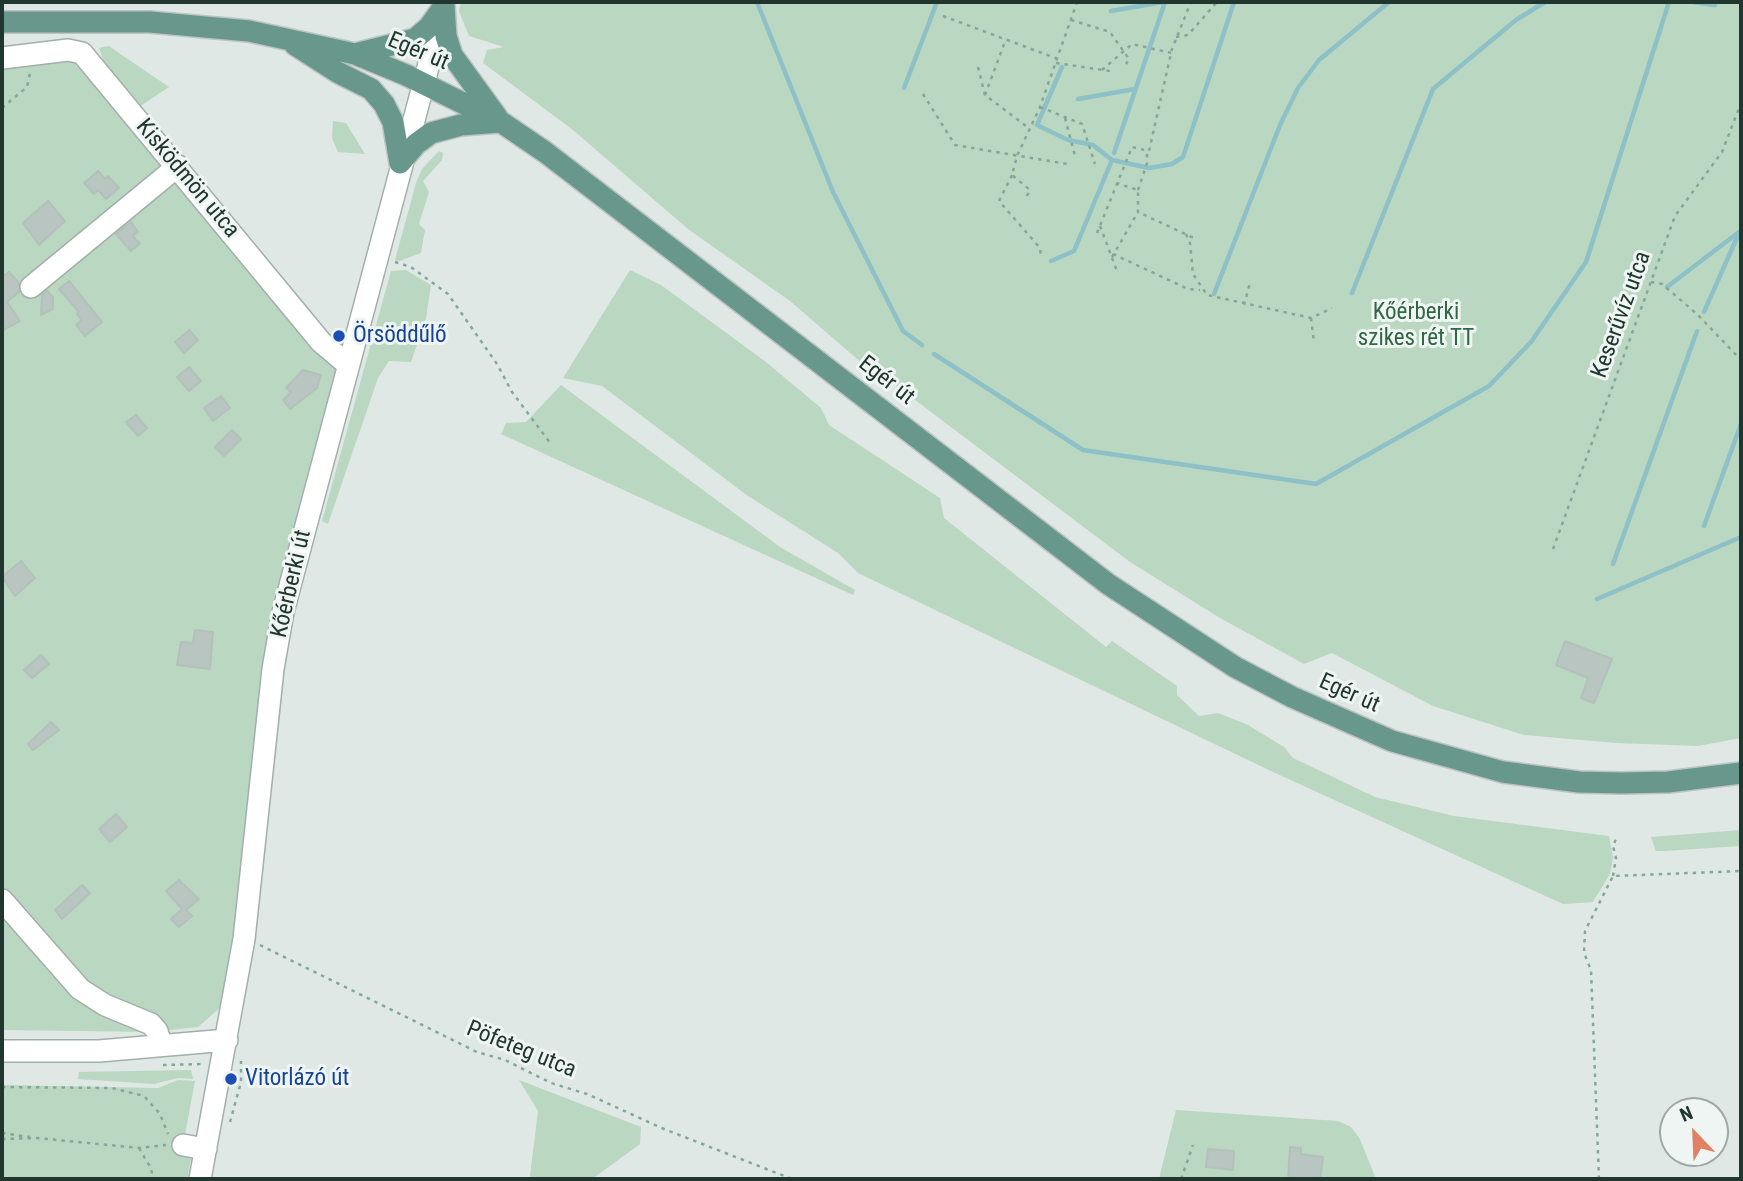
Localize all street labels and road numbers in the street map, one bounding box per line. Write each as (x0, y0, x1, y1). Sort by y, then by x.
street label: Egér út (383, 27, 453, 77)
street label: Kisködmön utca (129, 114, 245, 244)
street label: Keserűvíz utca (1586, 248, 1658, 382)
street label: Egér út (852, 351, 920, 411)
street label: Kőérberki út (266, 528, 318, 640)
street label: Egér út (1314, 668, 1384, 720)
street label: Pöfeteg utca (462, 1016, 580, 1084)

